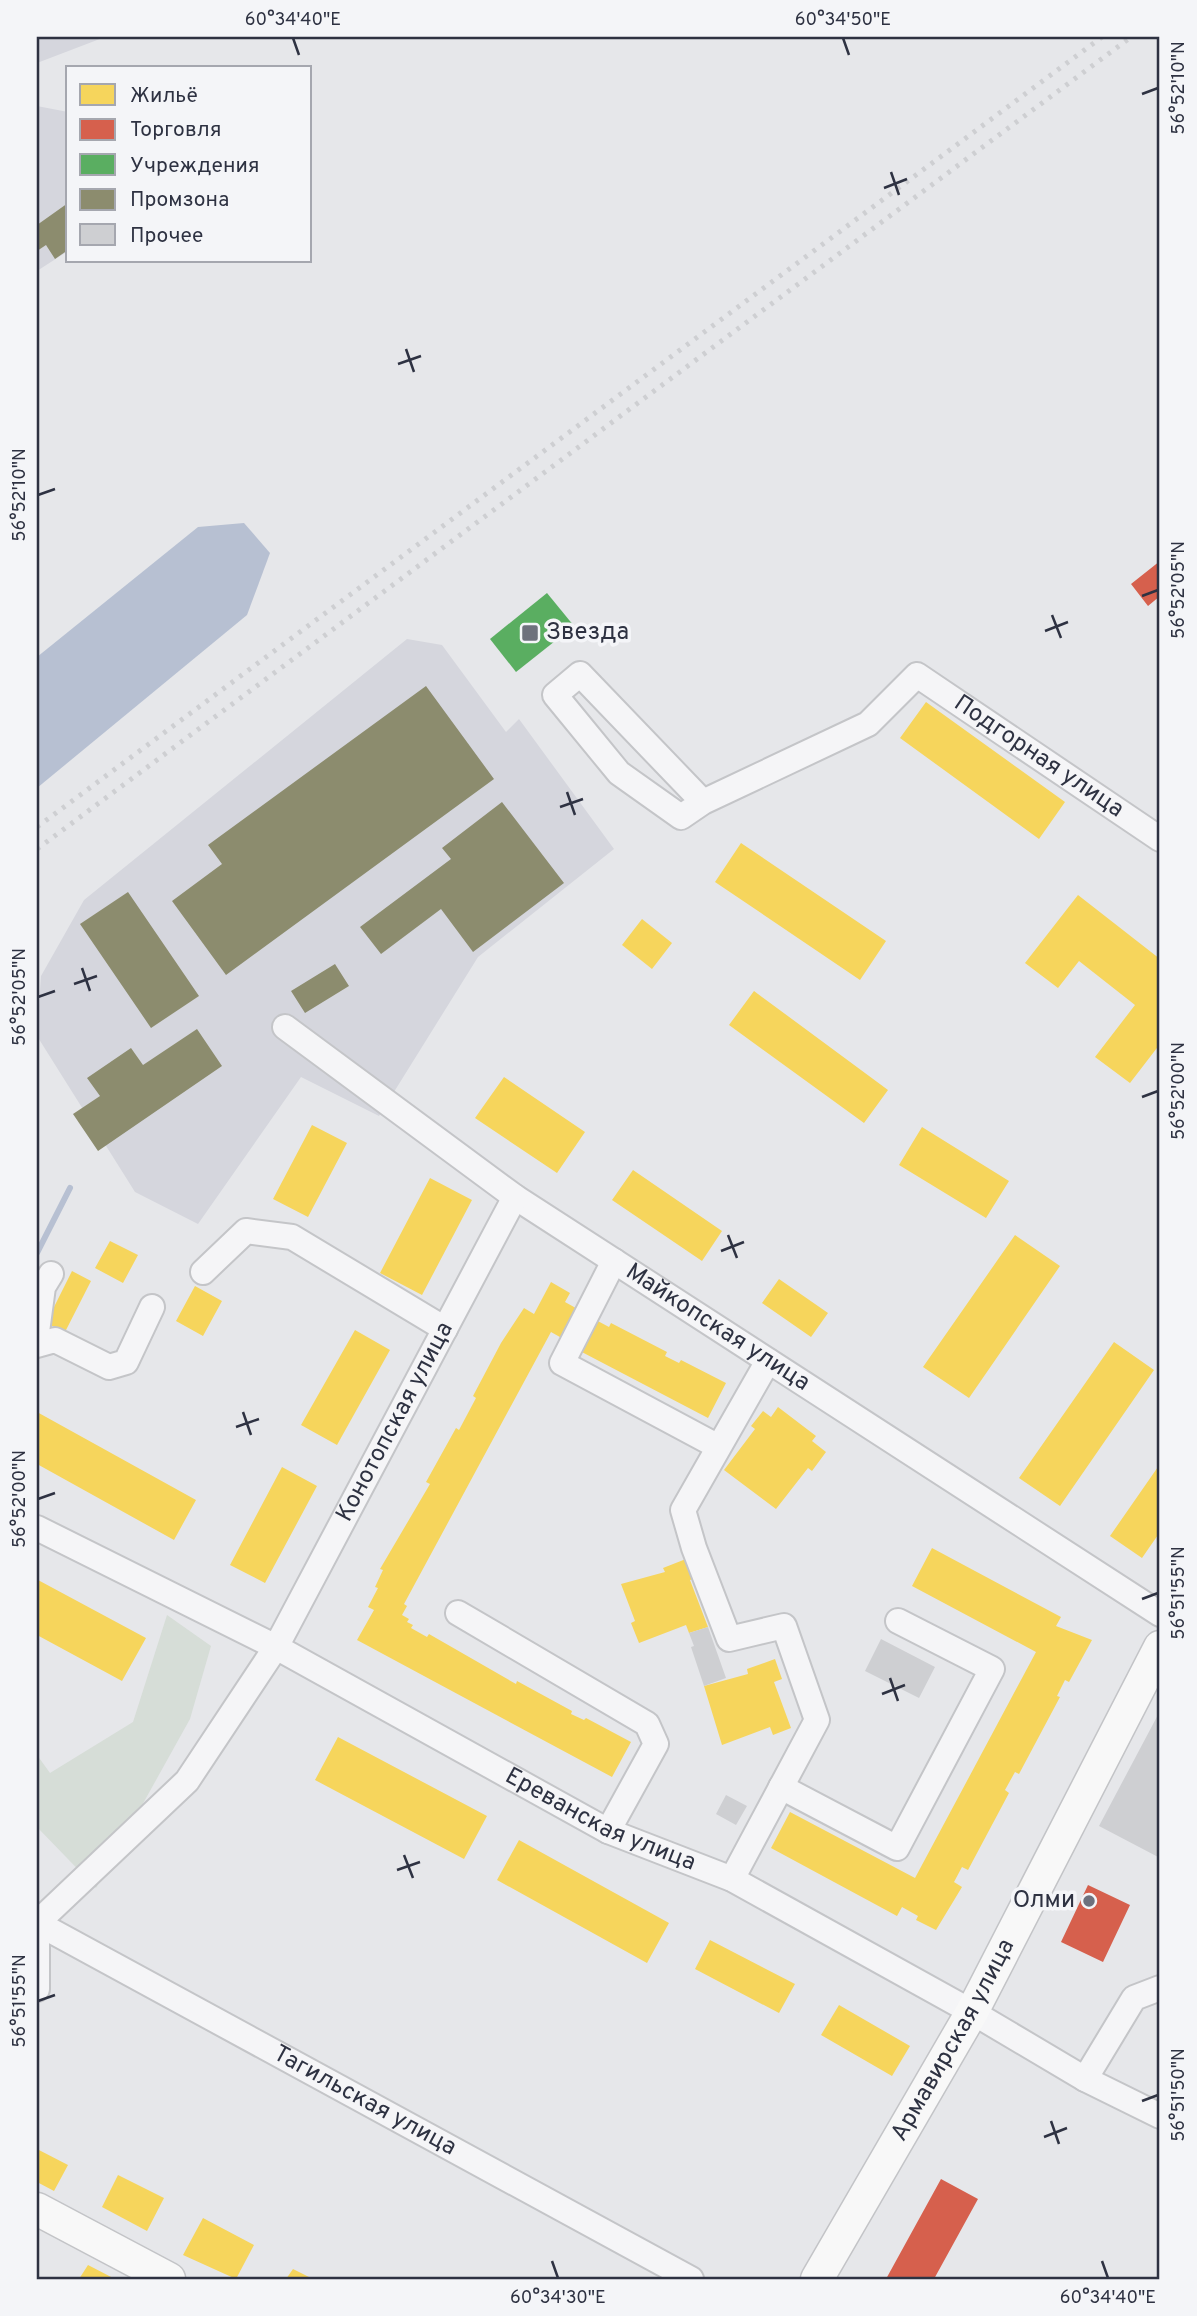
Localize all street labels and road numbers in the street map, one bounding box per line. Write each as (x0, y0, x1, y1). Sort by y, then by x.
street label: Подгорная улица (948, 689, 1129, 825)
street label: Майкопская улица (620, 1257, 815, 1398)
street label: Конотопская улица (330, 1317, 461, 1527)
street label: Ереванская улица (499, 1762, 700, 1878)
street label: Армавирская улица (885, 1934, 1022, 2147)
street label: Тагильская улица (268, 2039, 461, 2163)

